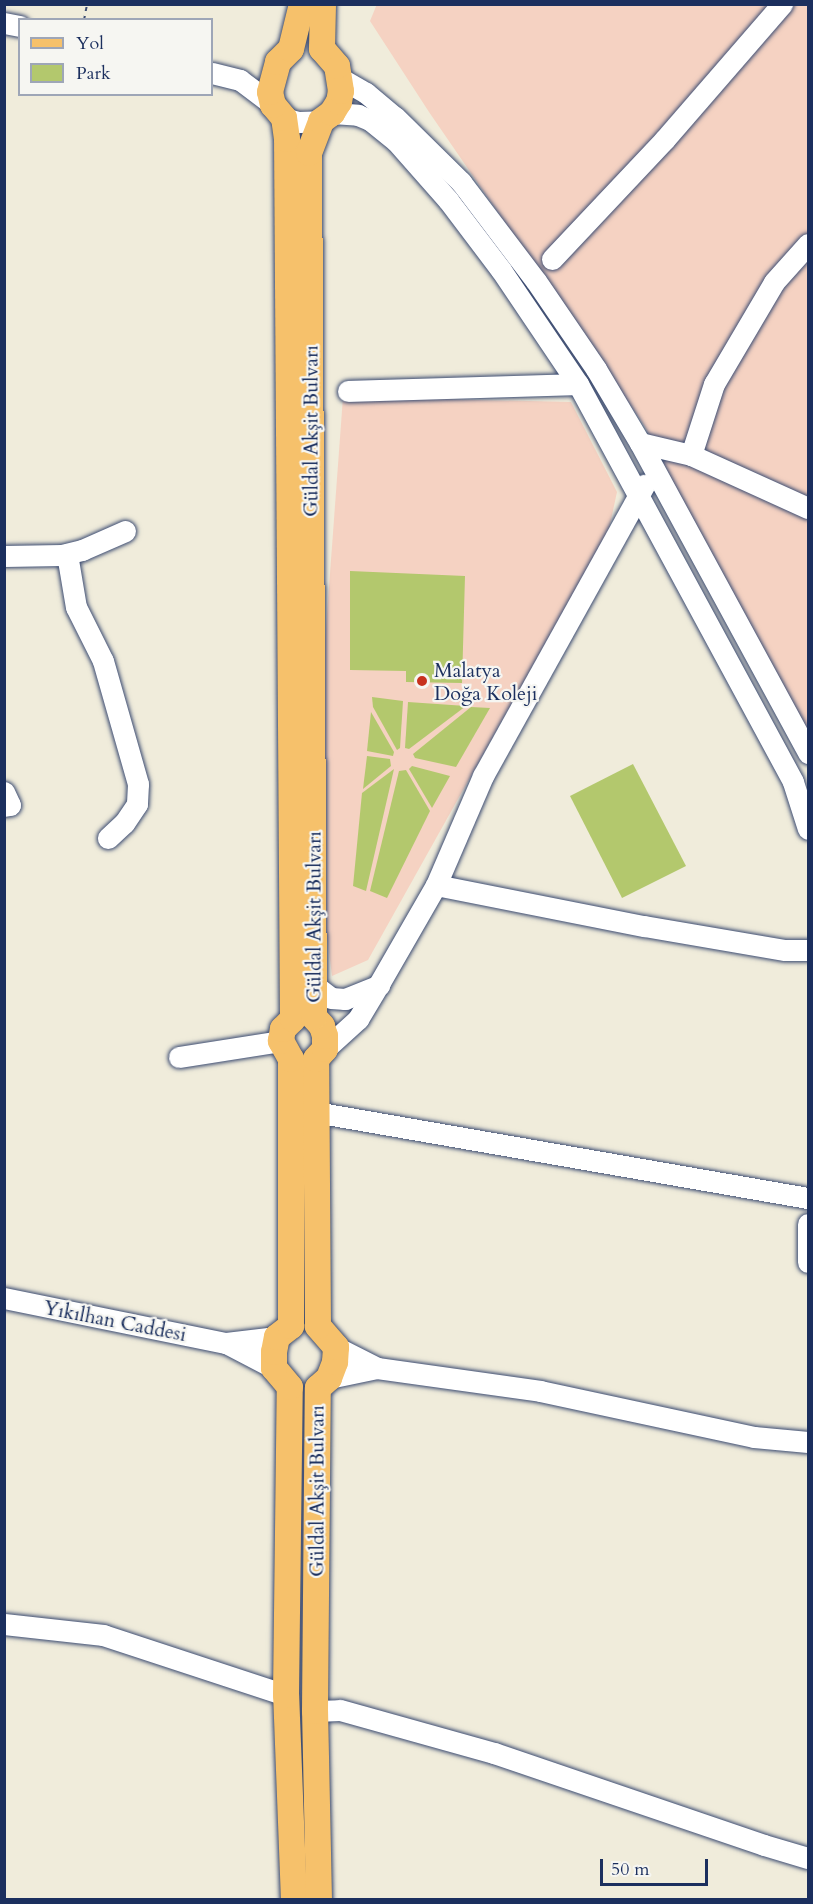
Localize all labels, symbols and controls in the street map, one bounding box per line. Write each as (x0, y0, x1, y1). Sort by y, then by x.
legend (18, 18, 213, 96)
text: Yol (76, 31, 104, 56)
text: Park (76, 61, 111, 86)
street label: Güldal Akşit Bulvarı (299, 345, 323, 517)
place label: Malatya Doğa Koleji (434, 658, 537, 705)
marker: Malatya Doğa Koleji (415, 674, 429, 688)
street label: Güldal Akşit Bulvarı (302, 831, 326, 1003)
street label: Yıkılhan Caddesi (42, 1295, 188, 1347)
street label: Güldal Akşit Bulvarı (305, 1405, 329, 1577)
scale bar (603, 1847, 711, 1885)
text: 50 m (611, 1857, 650, 1882)

